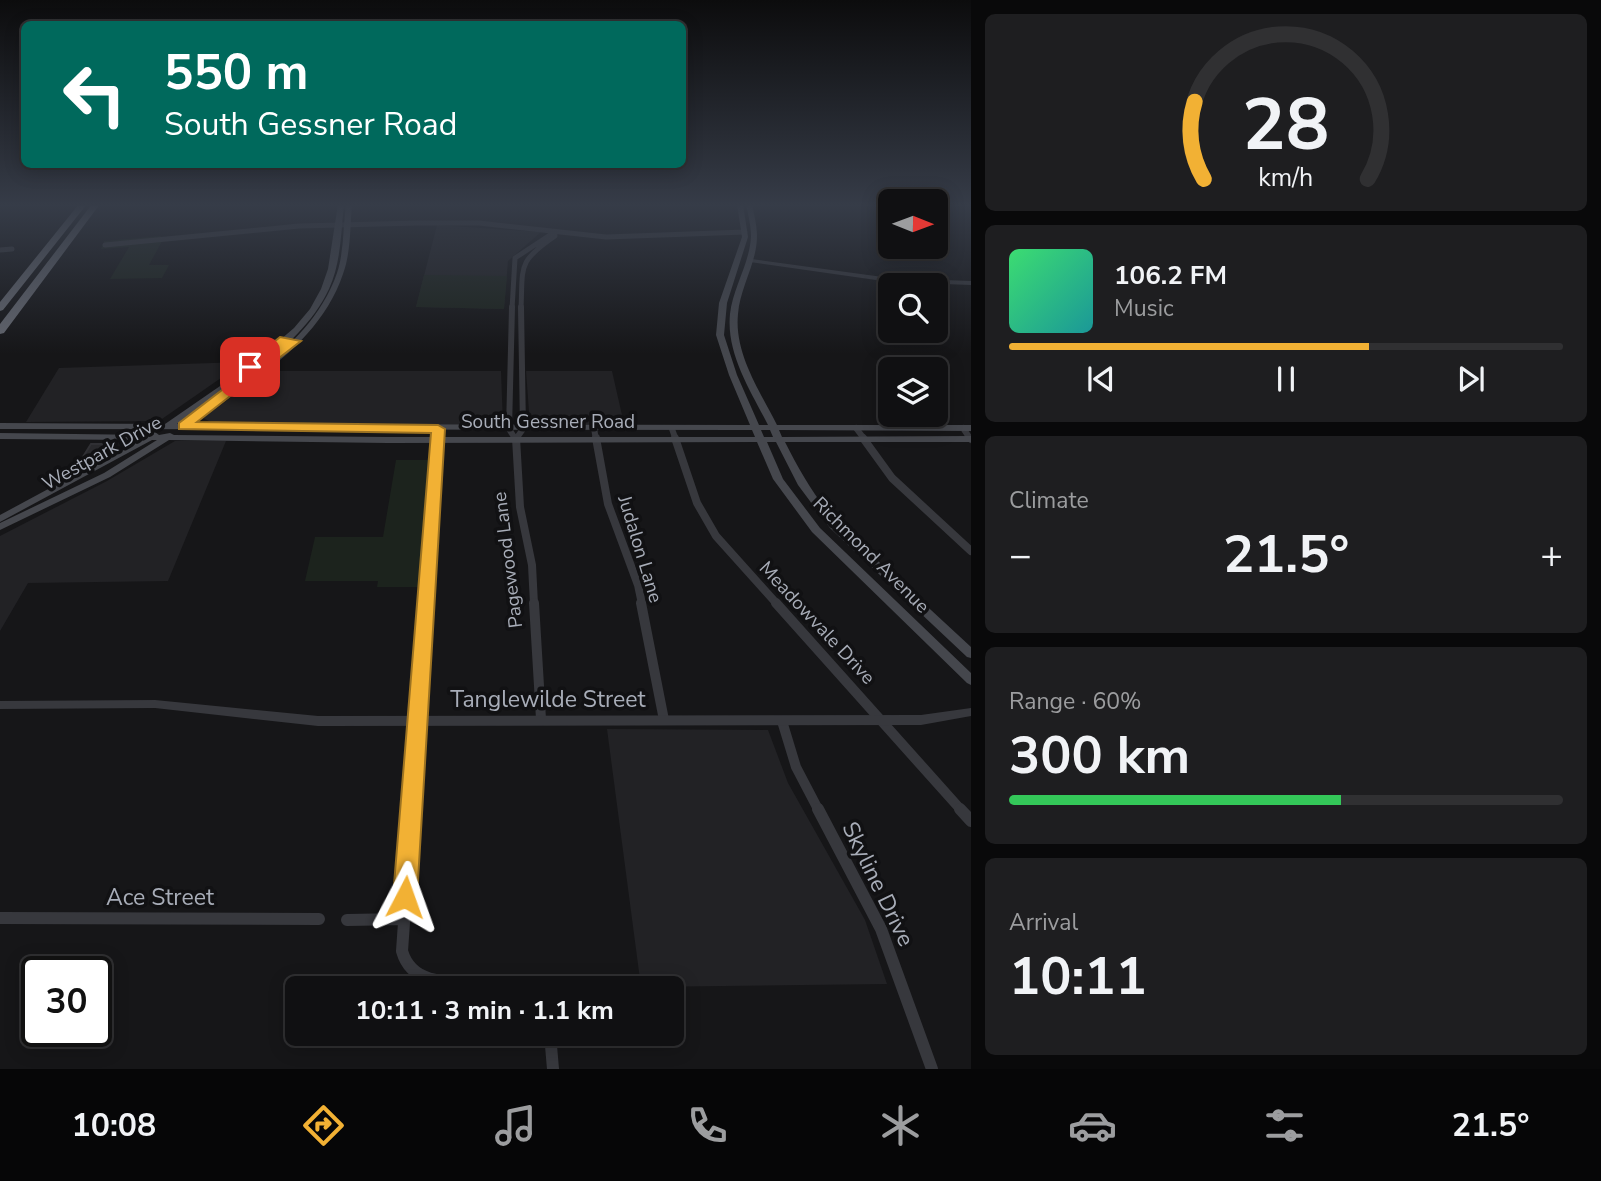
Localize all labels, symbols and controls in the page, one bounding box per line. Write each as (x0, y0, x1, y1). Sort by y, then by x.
text: 550 m (164, 39, 308, 106)
icon: left (49, 49, 140, 140)
text: 28 (1242, 75, 1330, 175)
text: South Gessner Road (164, 103, 457, 146)
text: km/h (1258, 160, 1314, 194)
north arrow (878, 189, 948, 259)
map controls (878, 189, 948, 427)
text: 106.2 FM (1114, 258, 1227, 293)
button: search (878, 273, 948, 343)
text: Music (1114, 293, 1174, 324)
pin (220, 337, 280, 397)
icon: arrive (231, 348, 269, 386)
button: layers (878, 357, 948, 427)
icon: previous (1082, 360, 1120, 398)
icon: pause (1267, 360, 1305, 398)
icon: next (1452, 360, 1490, 398)
street label: Westpark Drive (38, 409, 166, 497)
street label: South Gessner Road (461, 409, 635, 435)
text: Climate (1009, 485, 1089, 516)
street label: Pagewood Lane (487, 490, 529, 630)
street label: Judalon Lane (611, 491, 669, 606)
street label: Richmond Avenue (807, 491, 935, 619)
text: 21.5° (1223, 519, 1349, 590)
text: − (1009, 530, 1032, 581)
text: + (1540, 530, 1563, 581)
street label: Meadowvale Drive (753, 556, 881, 690)
street label: Tanglewilde Street (450, 684, 647, 715)
text: Range · 60% (1009, 686, 1141, 717)
text: 300 km (1009, 720, 1190, 791)
street label: Skyline Drive (834, 817, 922, 951)
position arrow (368, 860, 442, 934)
street label: Ace Street (106, 882, 215, 913)
text: Arrival (1009, 907, 1078, 938)
text: 10:11 (1009, 941, 1147, 1012)
speed limit sign: 30 (21, 956, 112, 1047)
text: 10:11 · 3 min · 1.1 km (355, 993, 614, 1028)
icon: directions (299, 1101, 348, 1150)
icon: music (491, 1101, 540, 1150)
icon: phone (683, 1101, 732, 1150)
icon: climate (876, 1101, 925, 1150)
icon: car (1068, 1101, 1117, 1150)
icon: filters (1260, 1101, 1309, 1150)
text: 10:08 (72, 1104, 156, 1147)
text: 21.5° (1452, 1104, 1529, 1147)

